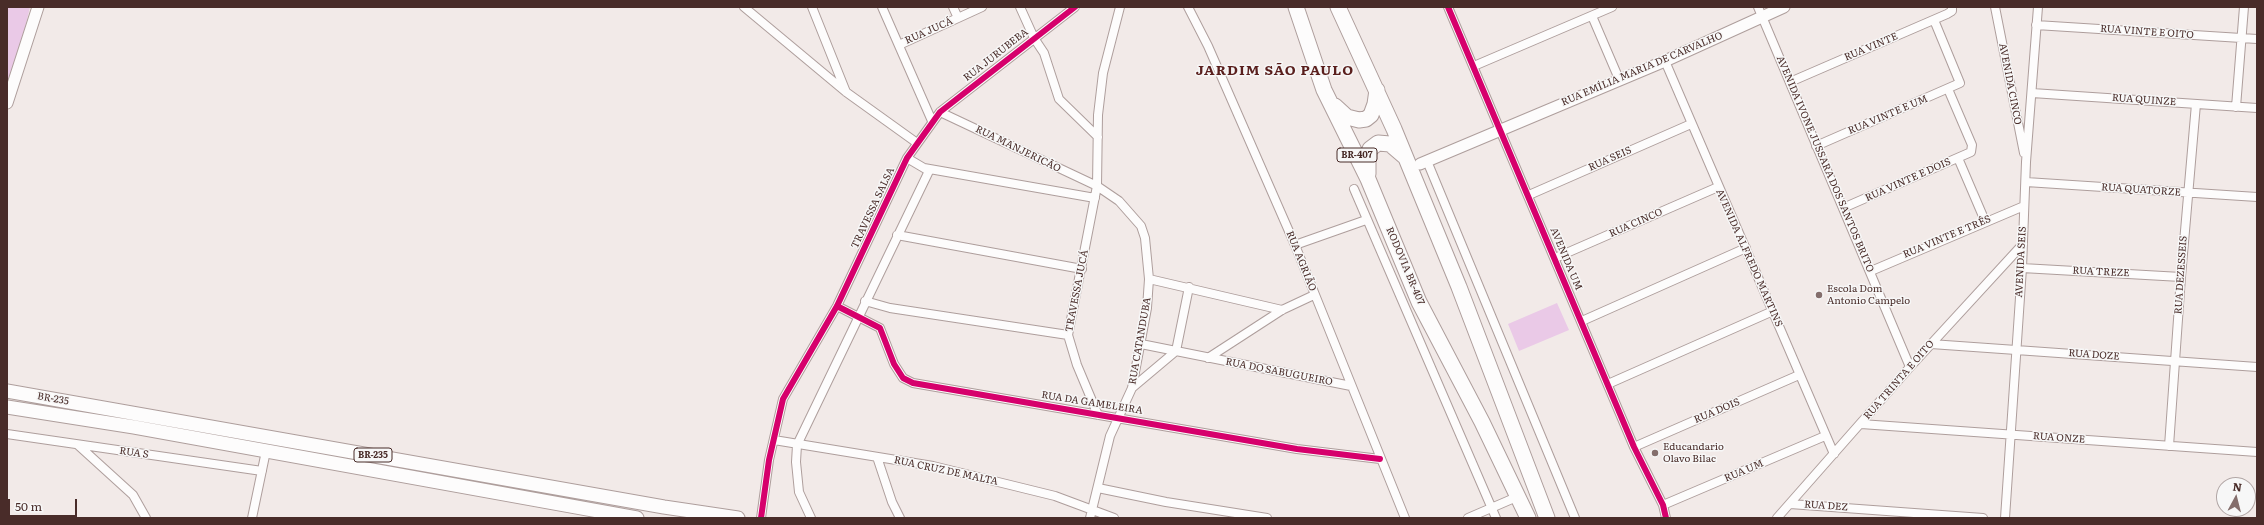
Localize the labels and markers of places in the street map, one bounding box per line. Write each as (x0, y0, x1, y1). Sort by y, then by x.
place label: Escola Dom Antonio Campelo (1827, 283, 1910, 306)
marker: Escola Dom Antonio Campelo (1814, 290, 1824, 300)
place label: Educandario Olavo Bilac (1663, 441, 1724, 464)
marker: Educandario Olavo Bilac (1650, 448, 1660, 458)

